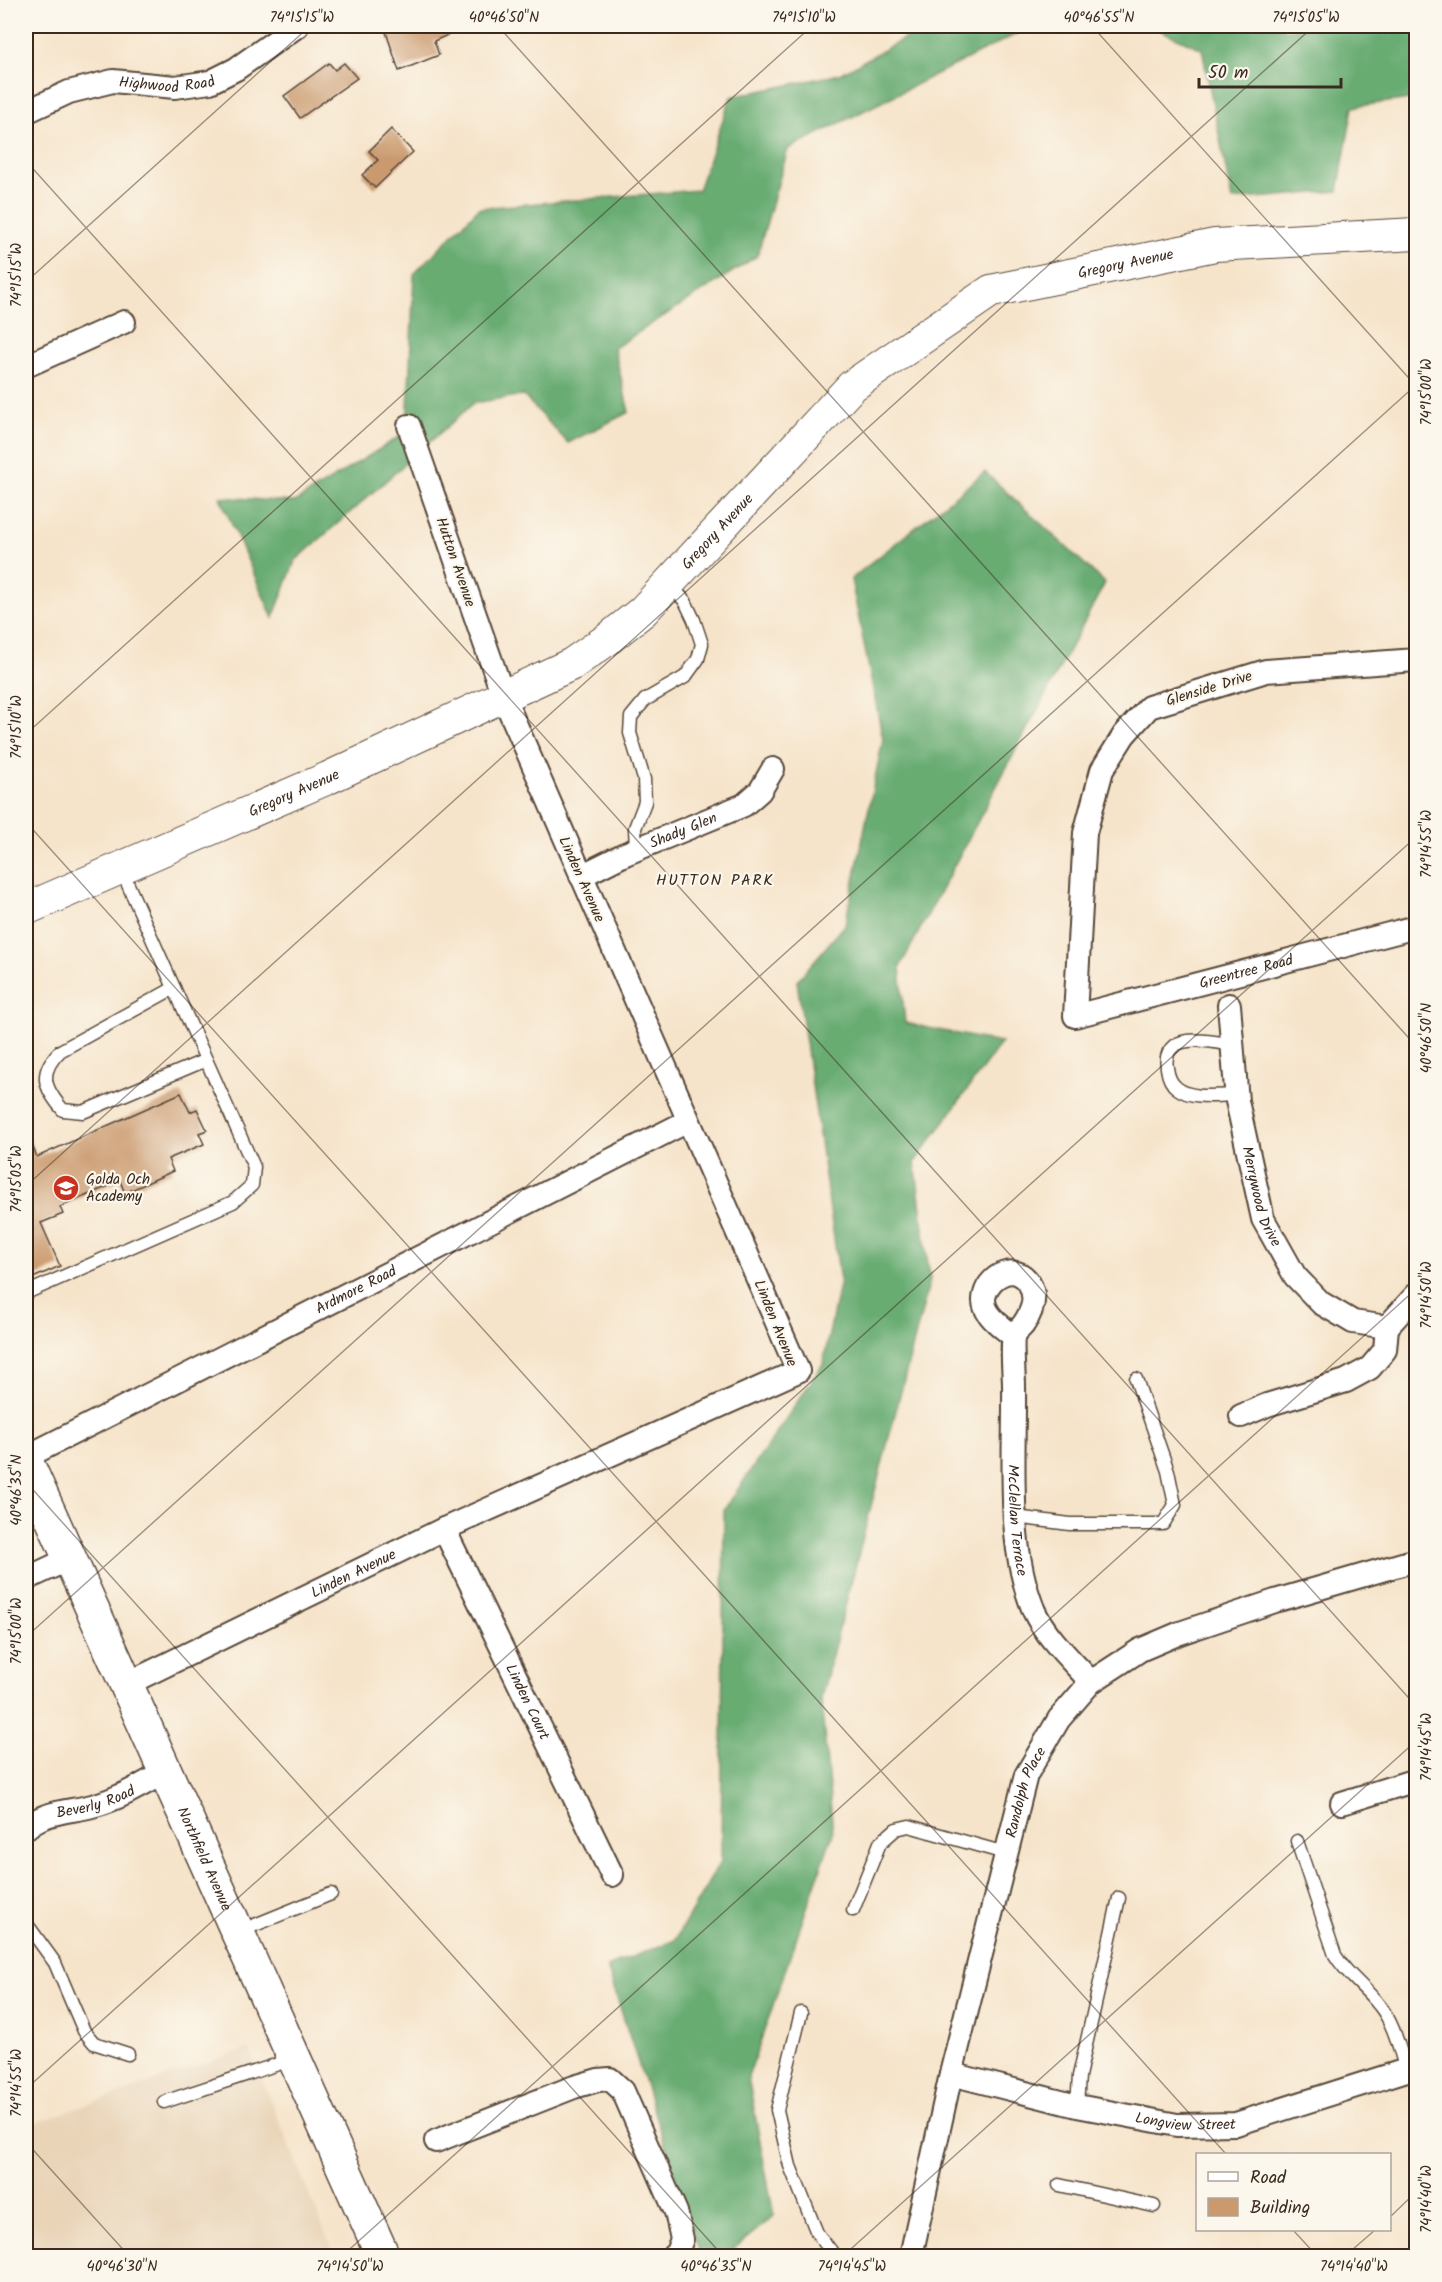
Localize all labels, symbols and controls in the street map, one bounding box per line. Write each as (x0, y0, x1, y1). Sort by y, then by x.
text: 74°15'15"W (270, 6, 335, 30)
text: 40°46'50"N (469, 6, 539, 30)
text: 74°15'10"W (772, 6, 836, 30)
text: 40°46'55"N (1064, 6, 1134, 30)
text: 74°15'05"W (1272, 6, 1340, 30)
scale bar (1199, 51, 1342, 89)
text: 50 m (1208, 59, 1248, 88)
street label: Highwood Road (118, 70, 220, 100)
text: 74°15'15"W (5, 242, 29, 307)
street label: Gregory Avenue (1076, 243, 1176, 286)
text: 74°15'00"W (1415, 358, 1439, 425)
street label: Gregory Avenue (676, 488, 760, 576)
street label: Hutton Avenue (428, 514, 482, 611)
street label: Glenside Drive (1163, 664, 1256, 713)
text: 74°15'10"W (5, 695, 29, 759)
street label: Gregory Avenue (245, 763, 344, 824)
street label: Shady Glen (646, 806, 721, 856)
text: 74°14'55"W (1415, 810, 1439, 878)
street label: Linden Avenue (551, 832, 611, 927)
district label: HUTTON PARK (656, 868, 774, 893)
street label: Greentree Road (1197, 948, 1296, 996)
text: 40°46'50"N (1415, 1003, 1439, 1073)
street label: Merrywood Drive (1234, 1144, 1287, 1252)
text: 74°15'05"W (5, 1145, 29, 1213)
place label: Golda Och Academy (86, 1168, 150, 1209)
school or university icon: Golda Och Academy (51, 1173, 81, 1203)
street label: Ardmore Road (312, 1260, 402, 1321)
text: 74°14'50"W (1415, 1261, 1439, 1329)
street label: Linden Avenue (747, 1276, 804, 1371)
text: 40°46'35"N (5, 1454, 29, 1526)
street label: McClellan Terrace (1000, 1465, 1034, 1579)
street label: Linden Avenue (307, 1543, 401, 1605)
text: 74°15'00"W (5, 1597, 29, 1664)
street label: Linden Court (498, 1660, 556, 1744)
text: 74°14'45"W (1415, 1713, 1439, 1781)
street label: Randolph Place (1000, 1742, 1053, 1841)
street label: Beverly Road (54, 1779, 140, 1826)
street label: Northfield Avenue (170, 1803, 238, 1915)
text: 74°14'55"W (5, 2049, 29, 2117)
street label: Longview Street (1133, 2106, 1236, 2138)
legend (1196, 2153, 1391, 2231)
text: Road (1250, 2164, 1287, 2193)
text: 74°14'40"W (1415, 2165, 1439, 2233)
text: Building (1250, 2194, 1310, 2223)
text: 40°46'30"N (87, 2255, 157, 2279)
text: 74°14'50"W (316, 2255, 384, 2279)
text: 40°46'35"N (680, 2255, 752, 2279)
text: 74°14'45"W (818, 2255, 886, 2279)
text: 74°14'40"W (1320, 2255, 1388, 2279)

